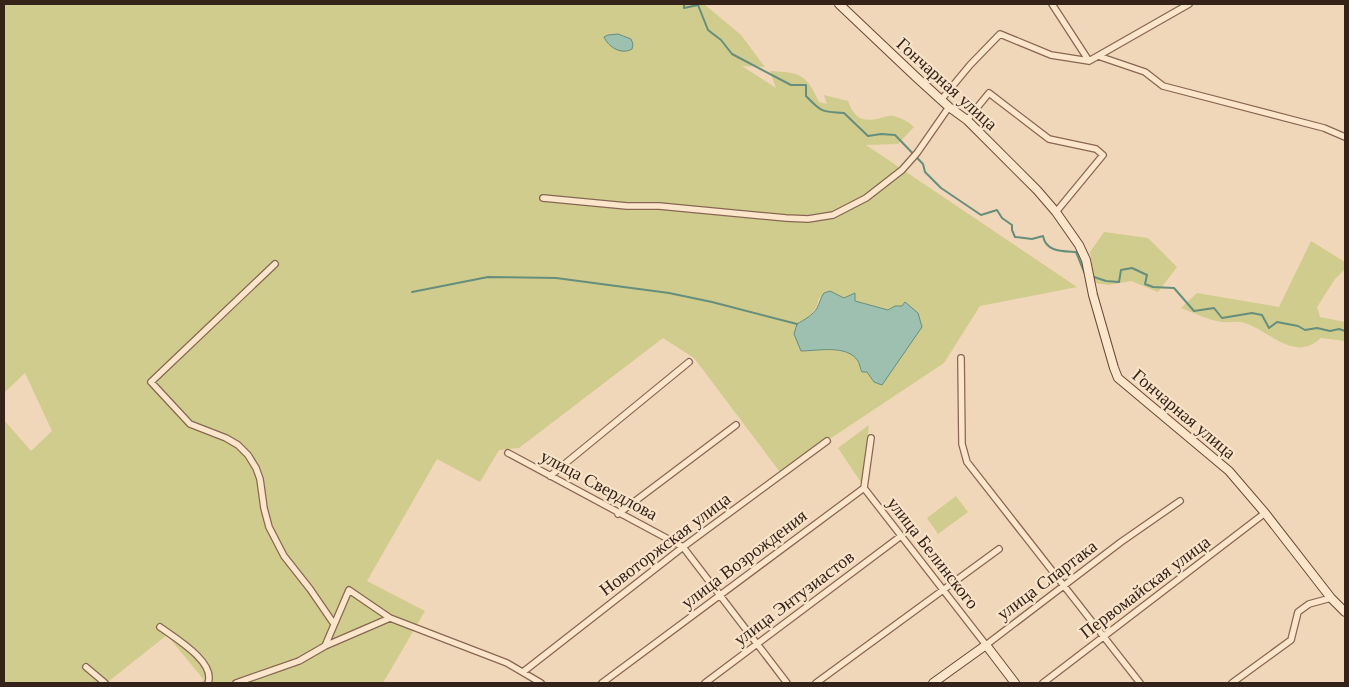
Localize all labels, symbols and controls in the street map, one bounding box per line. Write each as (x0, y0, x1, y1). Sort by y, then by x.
street label: Гончарная улица (893, 34, 1001, 134)
street label: Гончарная улица (1128, 365, 1240, 463)
street label: улица Свердлова (537, 446, 661, 524)
street label: Новоторжская улица (596, 488, 734, 600)
street label: улица Белинского (883, 493, 983, 613)
street label: улица Возрождения (677, 505, 811, 613)
street label: Первомайская улица (1076, 532, 1214, 642)
street label: улица Спартака (993, 536, 1101, 624)
street label: улица Энтузиастов (730, 546, 858, 650)

